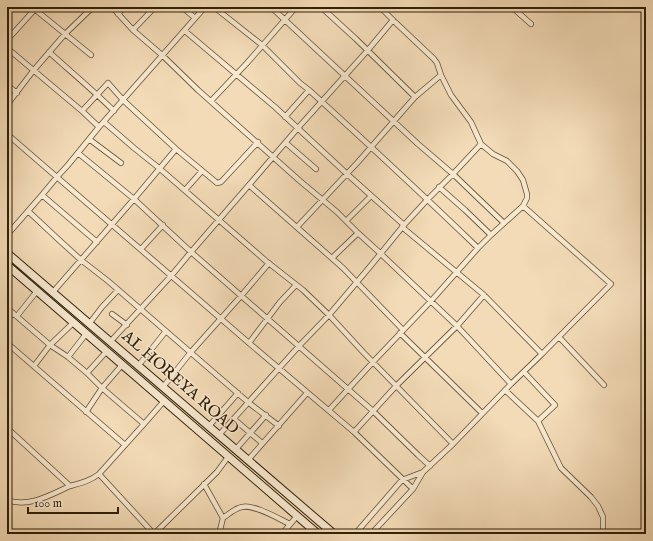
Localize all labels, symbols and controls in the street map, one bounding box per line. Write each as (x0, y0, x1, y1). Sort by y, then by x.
street label: AL HOREYA ROAD (117, 326, 243, 439)
scale bar (28, 489, 118, 515)
text: 100 m (34, 496, 62, 511)

